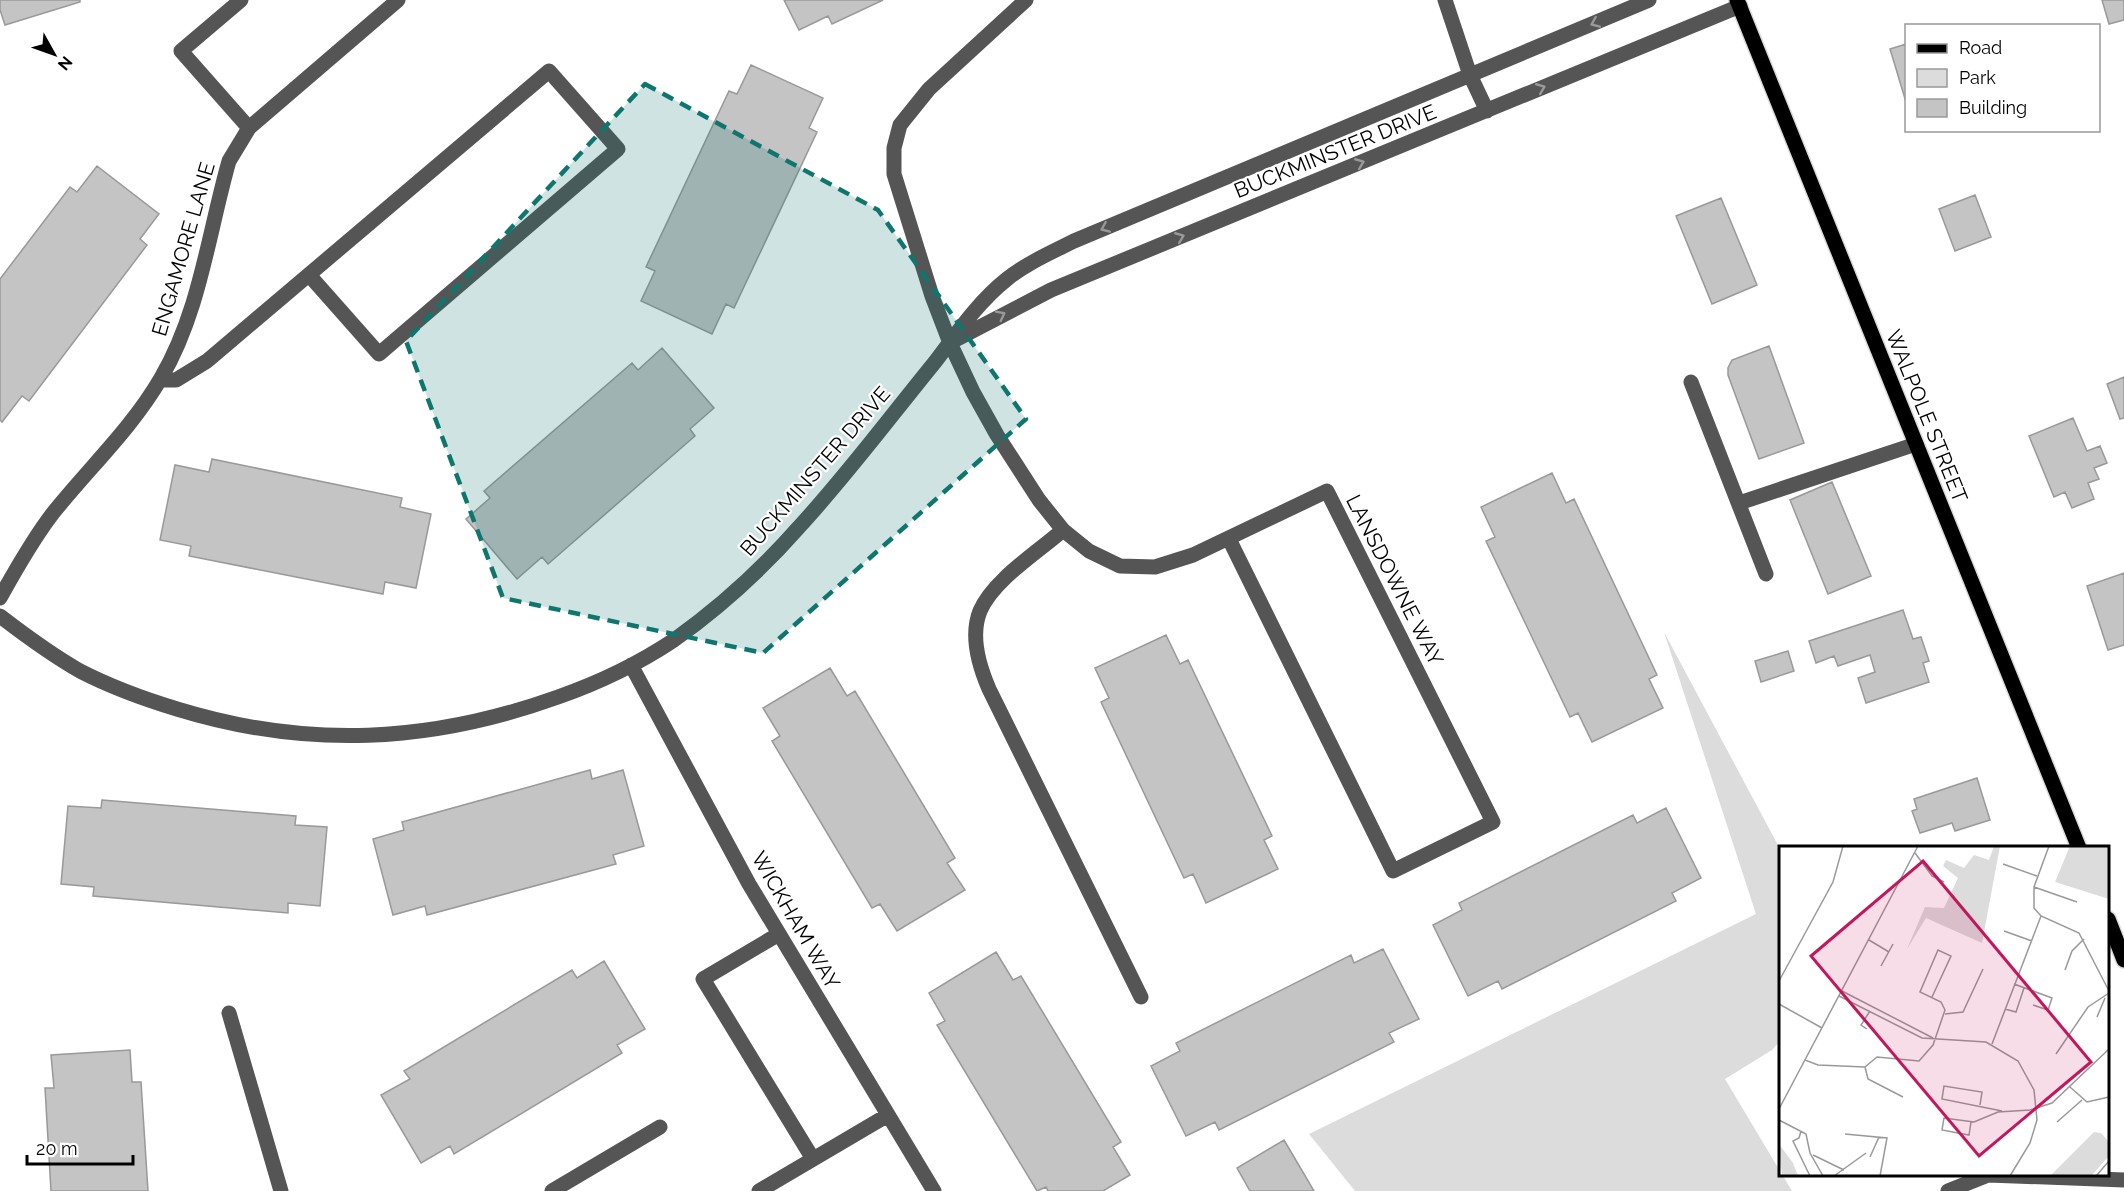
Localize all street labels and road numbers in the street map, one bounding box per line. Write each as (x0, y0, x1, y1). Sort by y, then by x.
street label: BUCKMINSTER DRIVE (1230, 99, 1440, 203)
street label: ENGAMORE LANE (146, 159, 220, 339)
street label: WALPOLE STREET (1881, 326, 1973, 506)
street label: BUCKMINSTER DRIVE (735, 381, 895, 561)
street label: LANSDOWNE WAY (1341, 491, 1449, 670)
street label: WICKHAM WAY (746, 847, 846, 994)

